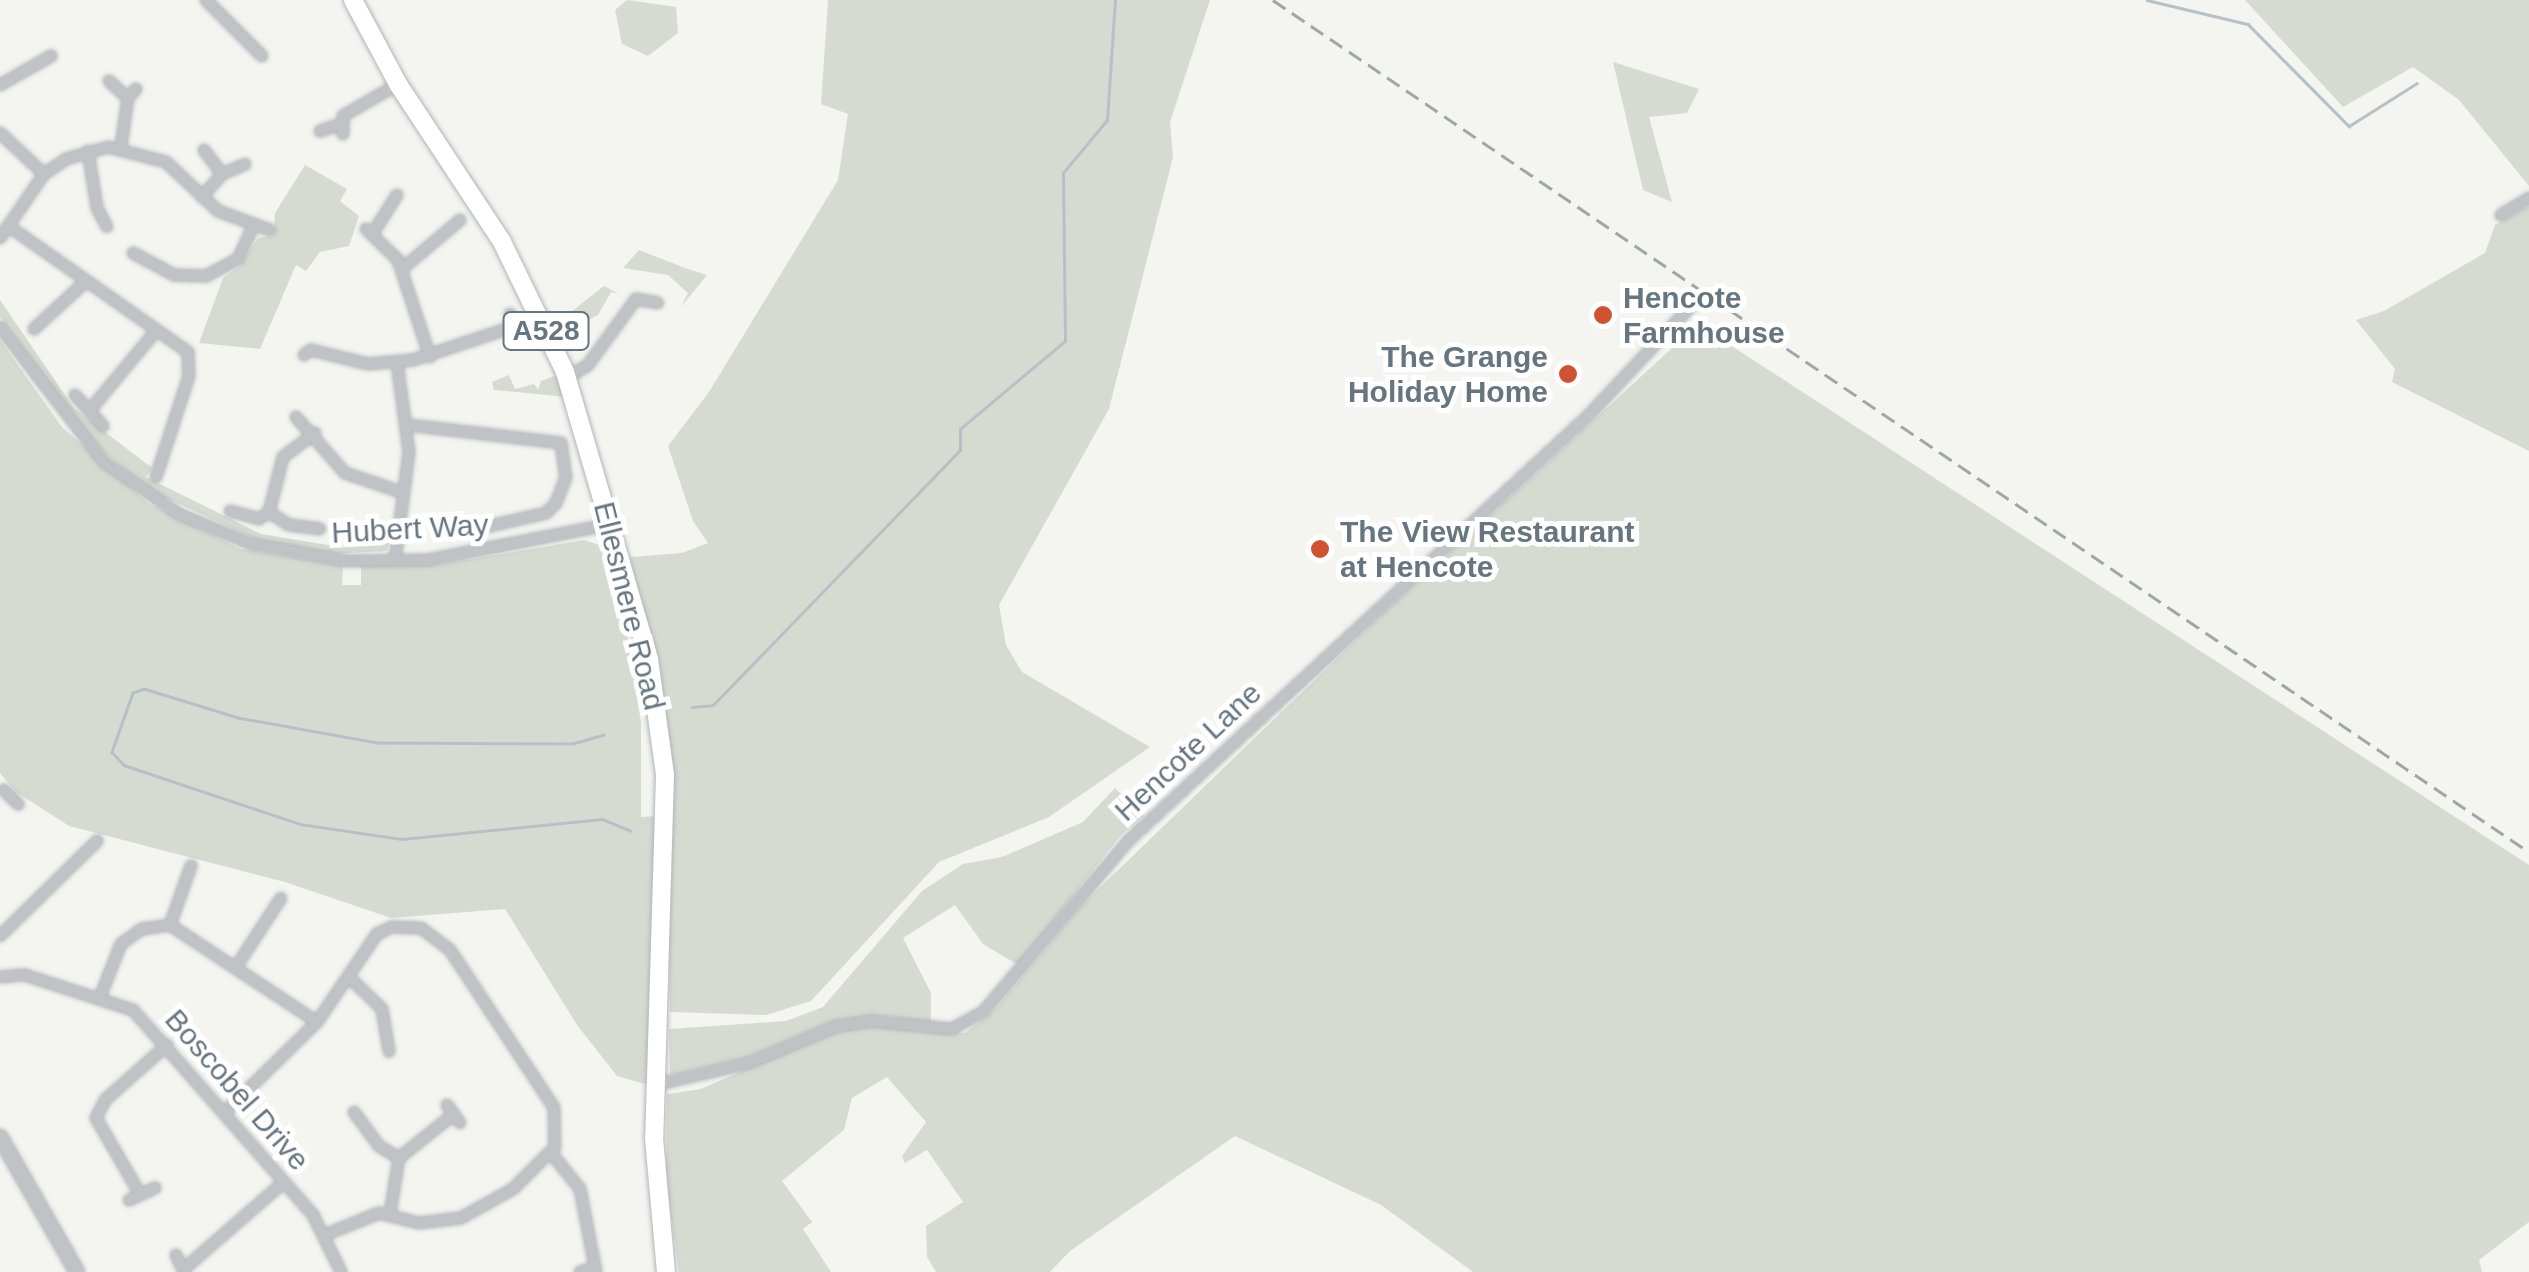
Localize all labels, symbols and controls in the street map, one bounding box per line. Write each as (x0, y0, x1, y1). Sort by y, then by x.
place label: Hencote Farmhouse (1623, 280, 1785, 350)
marker: Hencote Farmhouse (1592, 304, 1614, 326)
road number: A528 (501, 308, 591, 354)
place label: The Grange Holiday Home (1348, 339, 1548, 410)
marker: The Grange Holiday Home (1557, 363, 1579, 385)
street label: Ellesmere Road (586, 498, 672, 714)
street label: Hubert Way (331, 507, 489, 551)
place label: The View Restaurant at Hencote (1340, 514, 1635, 584)
marker: The View Restaurant at Hencote (1309, 538, 1331, 560)
street label: Hencote Lane (1107, 675, 1269, 829)
street label: Boscobel Drive (157, 1002, 317, 1178)

